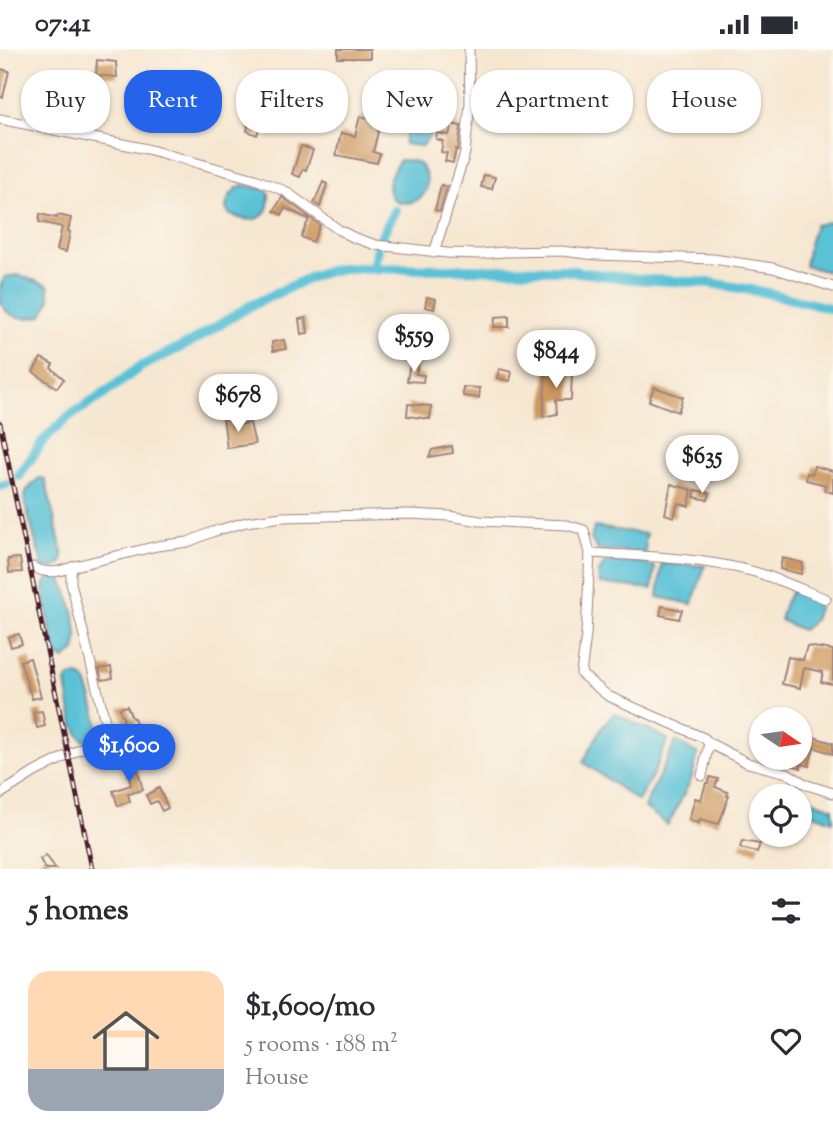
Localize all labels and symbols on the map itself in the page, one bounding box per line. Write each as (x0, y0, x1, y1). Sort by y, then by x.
pin: $559 (373, 315, 455, 374)
pin: $844 (515, 331, 597, 390)
pin: $678 (197, 375, 279, 434)
pin: $635 (661, 435, 743, 495)
north arrow (749, 707, 812, 770)
pin: $1,600 (72, 725, 186, 784)

